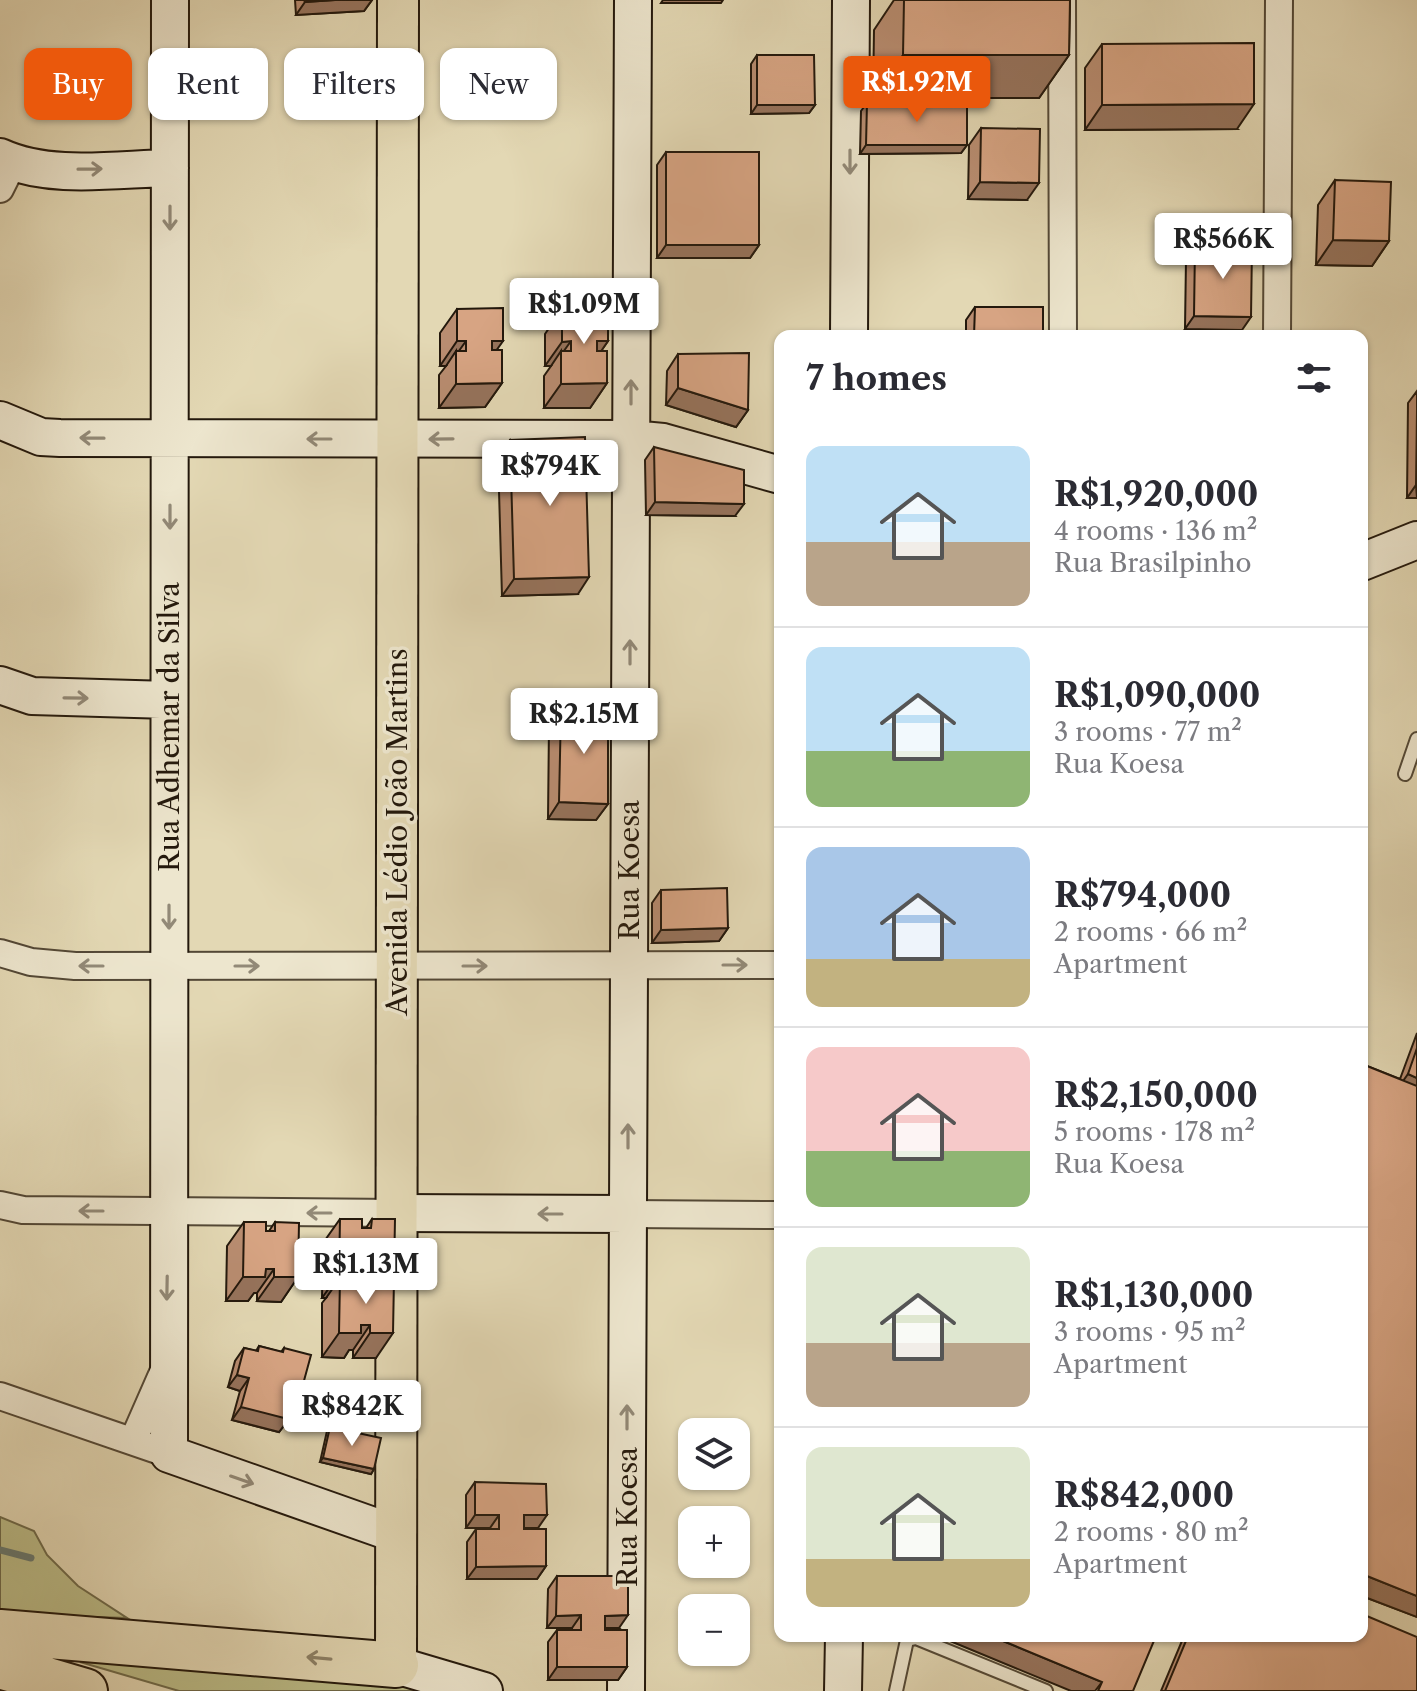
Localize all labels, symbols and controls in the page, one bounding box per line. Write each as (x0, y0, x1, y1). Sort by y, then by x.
chip: Buy (24, 48, 132, 120)
chip: Rent (148, 48, 268, 120)
chip: Filters (284, 48, 424, 120)
chip: New (440, 48, 557, 120)
pin: R$1.92M (843, 56, 991, 124)
text: R$1.92M (861, 66, 973, 98)
one-way arrow (842, 148, 858, 175)
one-way arrow (76, 161, 103, 177)
one-way arrow (162, 204, 178, 231)
pin: R$566K (1158, 213, 1288, 281)
text: R$566K (1173, 223, 1273, 255)
pin: R$1.09M (510, 278, 658, 346)
text: R$1.09M (528, 288, 640, 320)
icon: filters (1292, 356, 1336, 400)
text: 7 homes (806, 357, 947, 399)
one-way arrow (623, 379, 639, 406)
one-way arrow (79, 430, 106, 446)
one-way arrow (306, 431, 333, 447)
one-way arrow (428, 431, 455, 447)
pin: R$794K (485, 440, 615, 508)
text: R$794K (500, 450, 600, 482)
text: R$1,920,000 (1054, 473, 1259, 515)
icon: home (870, 478, 966, 574)
one-way arrow (162, 503, 178, 530)
text: 4 rooms · 136 m² (1054, 515, 1257, 547)
text: Rua Brasilpinho (1054, 547, 1251, 579)
street label: Rua Adhemar da Silva (152, 582, 186, 872)
one-way arrow (622, 639, 638, 666)
street label: Avenida Lédio João Martins (380, 648, 414, 1017)
text: R$1,090,000 (1054, 674, 1261, 716)
icon: home (870, 679, 966, 775)
pin: R$2.15M (510, 688, 658, 756)
one-way arrow (62, 690, 89, 706)
text: R$2.15M (529, 698, 639, 730)
text: 3 rooms · 77 m² (1054, 716, 1242, 748)
text: Rua Koesa (1054, 748, 1184, 780)
street label: Rua Koesa (612, 800, 646, 940)
text: R$794,000 (1054, 874, 1231, 916)
icon: home (870, 879, 966, 975)
one-way arrow (161, 903, 177, 930)
text: 2 rooms · 66 m² (1054, 916, 1247, 948)
text: Apartment (1054, 948, 1187, 980)
one-way arrow (721, 957, 748, 973)
one-way arrow (78, 958, 105, 974)
one-way arrow (233, 958, 260, 974)
one-way arrow (461, 958, 488, 973)
text: R$2,150,000 (1054, 1074, 1258, 1116)
icon: home (870, 1079, 966, 1175)
text: 5 rooms · 178 m² (1054, 1116, 1255, 1148)
one-way arrow (620, 1123, 636, 1150)
text: Rua Koesa (1054, 1148, 1184, 1180)
one-way arrow (78, 1203, 105, 1219)
one-way arrow (306, 1205, 333, 1220)
one-way arrow (537, 1206, 564, 1222)
pin: R$1.13M (292, 1238, 440, 1306)
text: R$1.13M (312, 1248, 420, 1280)
one-way arrow (160, 1274, 175, 1301)
text: R$1,130,000 (1054, 1274, 1253, 1316)
icon: home (870, 1279, 966, 1375)
text: 3 rooms · 95 m² (1054, 1316, 1246, 1348)
text: Apartment (1054, 1348, 1187, 1380)
pin: R$842K (287, 1380, 417, 1448)
text: R$842K (301, 1390, 403, 1422)
one-way arrow (619, 1404, 635, 1431)
map controls (678, 1418, 750, 1666)
button: layers (678, 1418, 750, 1490)
street label: Rua Koesa (610, 1447, 644, 1587)
one-way arrow (229, 1474, 254, 1488)
text: R$842,000 (1054, 1474, 1234, 1516)
icon: home (870, 1479, 966, 1575)
button: + (678, 1506, 750, 1578)
text: 2 rooms · 80 m² (1054, 1516, 1249, 1548)
text: Apartment (1054, 1548, 1187, 1580)
button: − (678, 1594, 750, 1666)
one-way arrow (306, 1651, 332, 1666)

